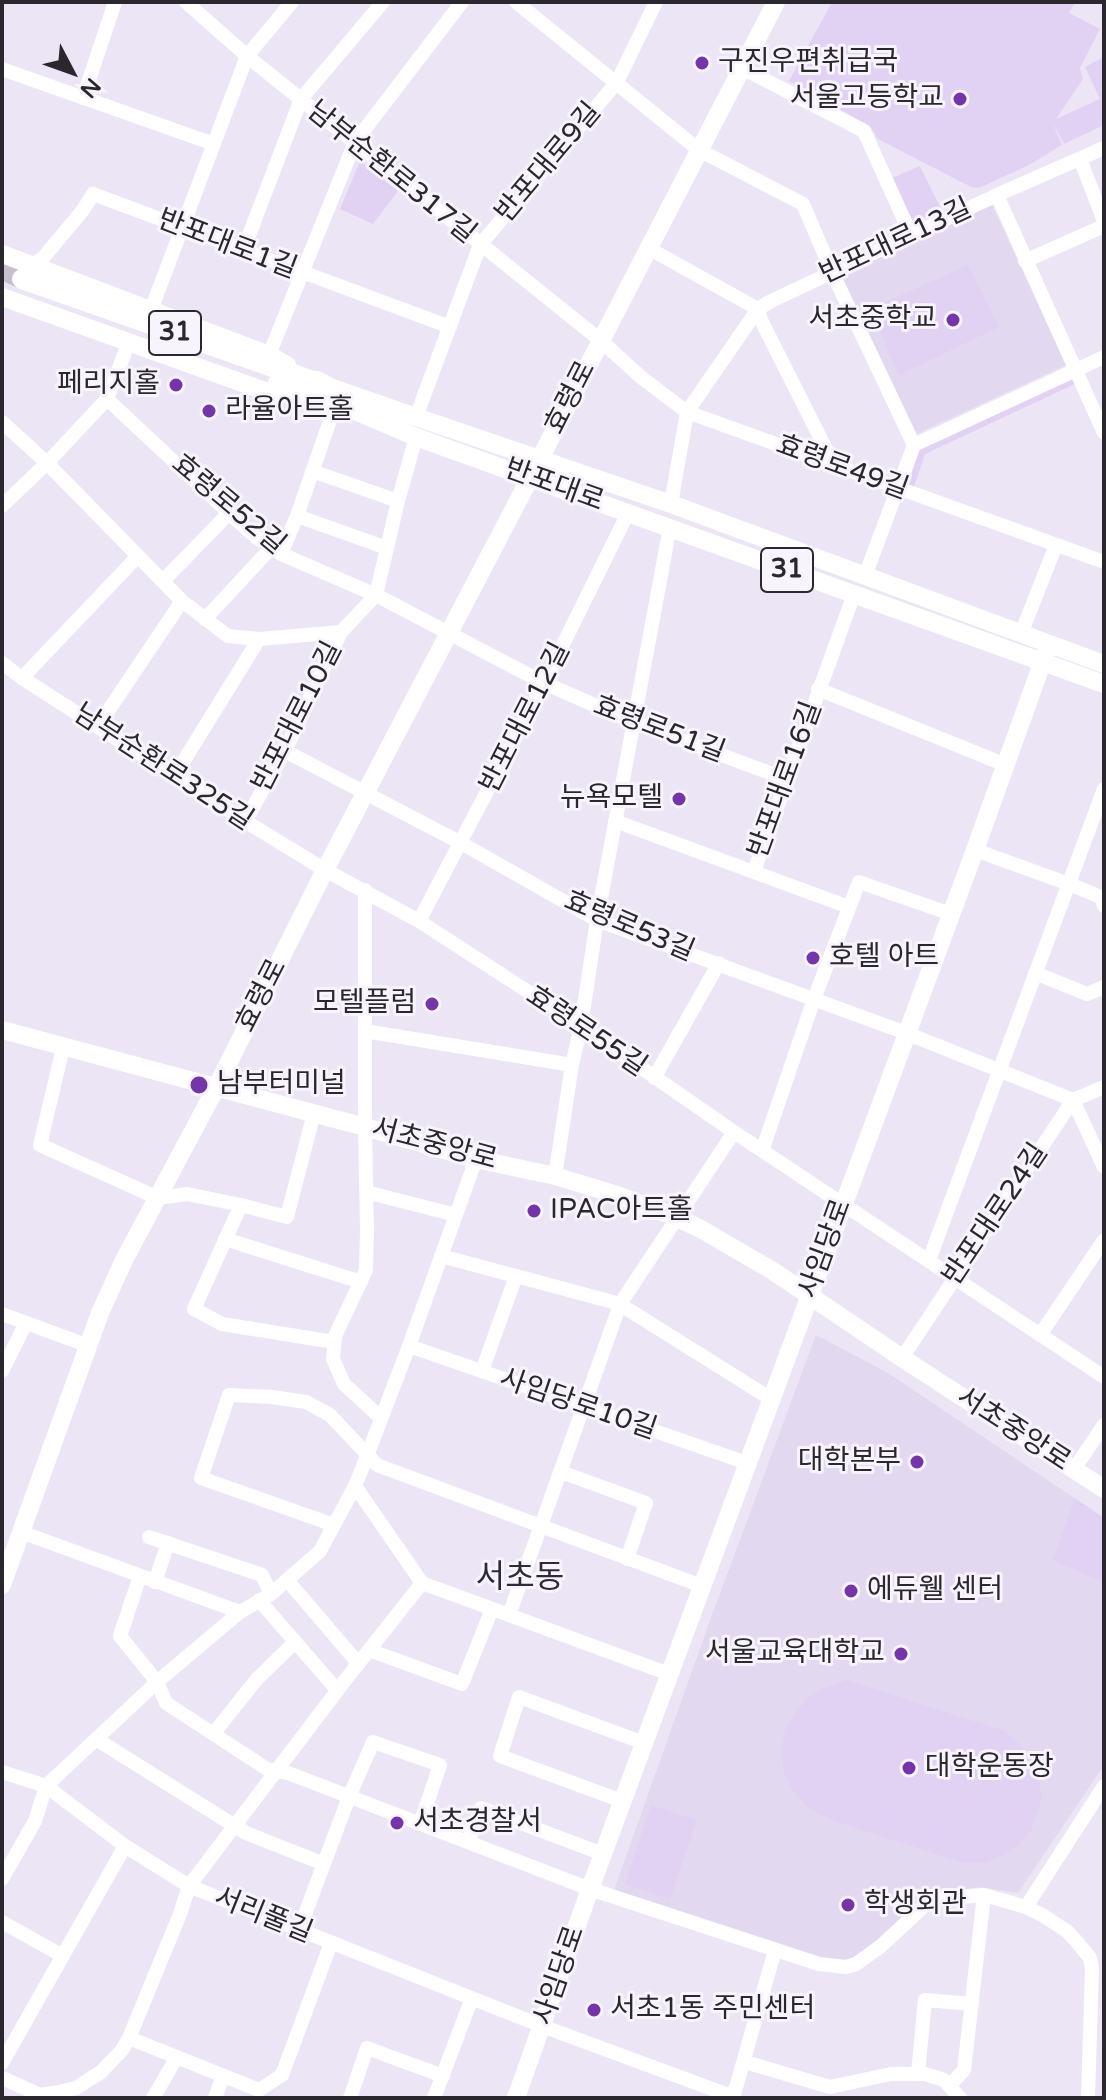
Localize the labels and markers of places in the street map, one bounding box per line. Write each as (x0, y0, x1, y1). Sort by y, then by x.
place label: 구진우편취급국 (718, 46, 898, 80)
marker: 구진우편취급국 (693, 54, 711, 72)
place label: 서울고등학교 (789, 82, 944, 116)
marker: 서울고등학교 (951, 90, 969, 108)
place label: 서초중학교 (808, 303, 937, 337)
marker: 서초중학교 (944, 311, 962, 329)
place label: 페리지홀 (57, 368, 160, 402)
marker: 페리지홀 (167, 376, 185, 394)
place label: 라율아트홀 (225, 394, 354, 428)
marker: 라율아트홀 (200, 402, 218, 420)
place label: 뉴욕모텔 (560, 782, 663, 816)
marker: 뉴욕모텔 (670, 790, 688, 808)
place label: 호텔 아트 (829, 941, 939, 975)
marker: 호텔 아트 (804, 949, 822, 967)
place label: 모텔플럼 (313, 987, 416, 1021)
marker: 모텔플럼 (423, 995, 441, 1013)
place label: 남부터미널 (217, 1068, 346, 1102)
marker: 남부터미널 (188, 1074, 210, 1096)
place label: IPAC아트홀 (550, 1194, 693, 1228)
marker: IPAC아트홀 (525, 1202, 543, 1220)
place label: 대학본부 (798, 1445, 901, 1479)
marker: 대학본부 (908, 1453, 926, 1471)
place label: 에듀웰 센터 (867, 1574, 1003, 1608)
marker: 에듀웰 센터 (842, 1582, 860, 1600)
place label: 서울교육대학교 (705, 1637, 885, 1671)
marker: 서울교육대학교 (892, 1645, 910, 1663)
place label: 대학운동장 (925, 1751, 1054, 1785)
marker: 대학운동장 (900, 1759, 918, 1777)
place label: 서초경찰서 (413, 1806, 542, 1840)
marker: 서초경찰서 (388, 1814, 406, 1832)
place label: 학생회관 (864, 1888, 967, 1922)
marker: 학생회관 (839, 1896, 857, 1914)
place label: 서초1동 주민센터 (610, 1993, 815, 2027)
marker: 서초1동 주민센터 (585, 2001, 603, 2019)

